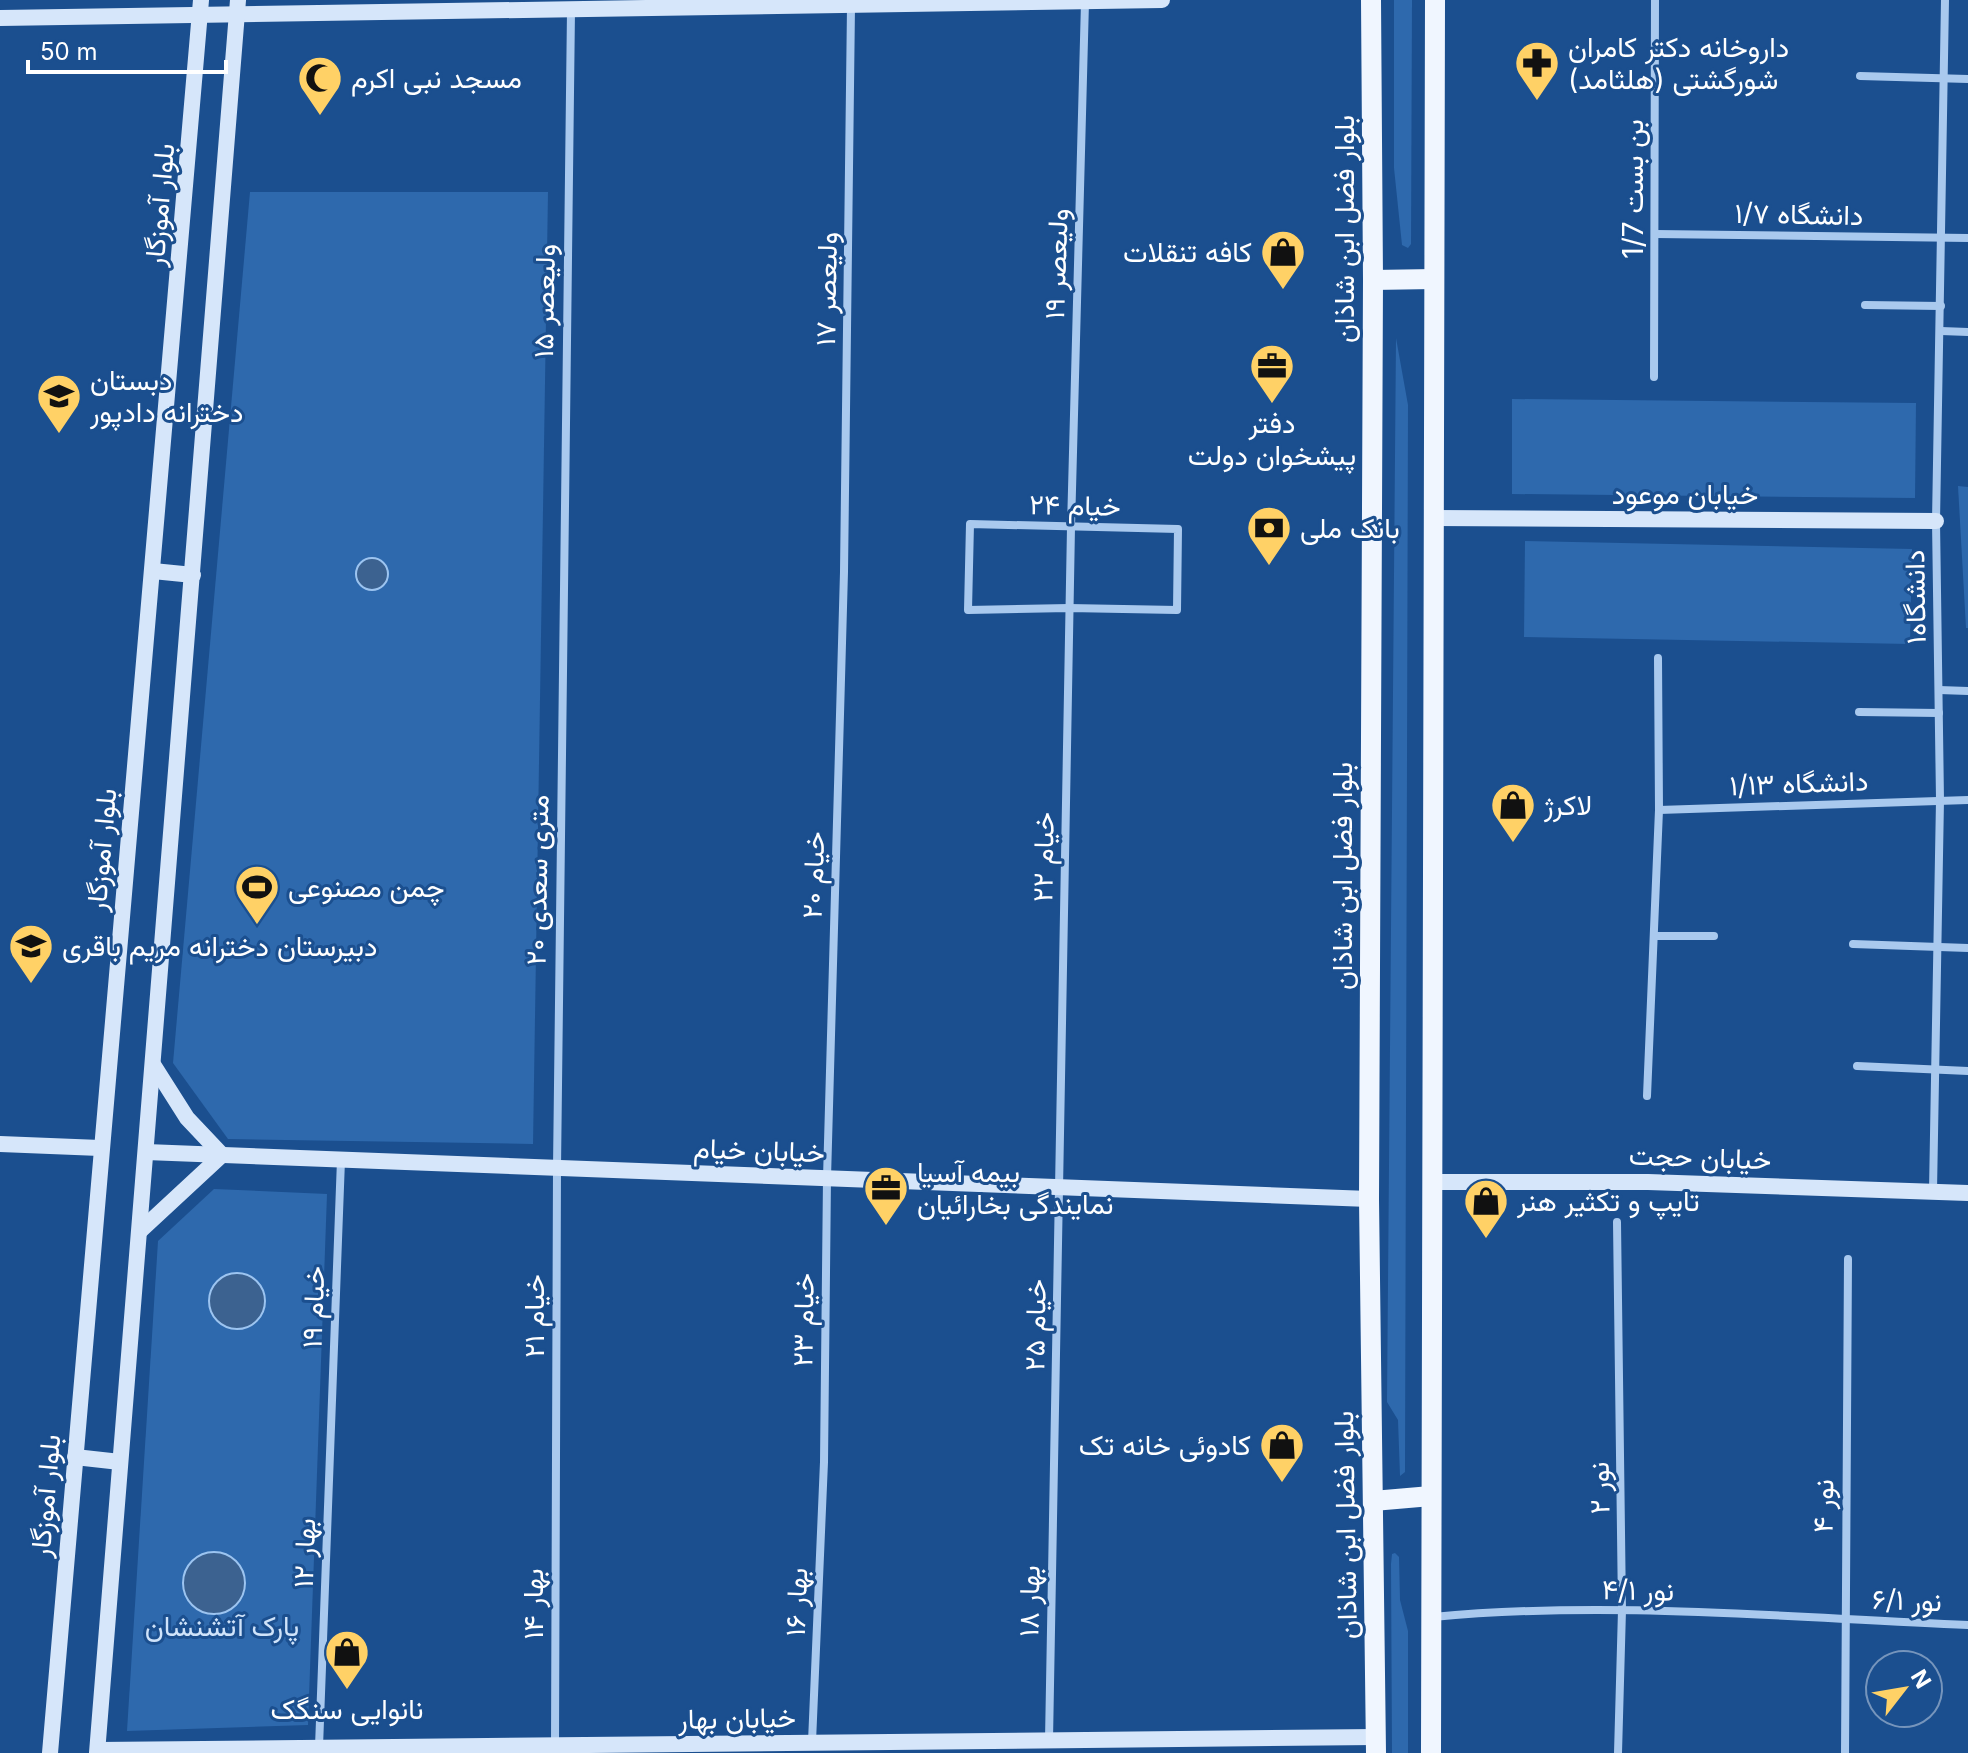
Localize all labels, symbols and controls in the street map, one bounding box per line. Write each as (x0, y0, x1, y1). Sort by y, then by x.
scale bar (28, 24, 226, 74)
place label: داروخانه دکتر کامران شورگشتی (هلثامد) (1568, 30, 1789, 97)
text: 50 m (40, 37, 98, 66)
pharmacy icon: داروخانه دکتر کامران شورگشتی (هلثامد) (1513, 39, 1561, 102)
mosque icon: مسجد نبی اکرم (296, 54, 344, 117)
place label: مسجد نبی اکرم (351, 61, 522, 97)
street label: بلوار فضل ابن شاذان (1327, 115, 1362, 343)
street label: بن بست 1/7 (1616, 119, 1650, 259)
street label: بلوار آموزگار (137, 142, 182, 269)
street label: دانشگاه ۱/۷ (1734, 196, 1864, 232)
street label: ولیعصر ۱۹ (1037, 208, 1076, 320)
shop icon: کافه تنقلات (1259, 228, 1307, 291)
street label: ولیعصر ۱۷ (808, 232, 845, 346)
place label: کافه تنقلات (1123, 235, 1252, 269)
street label: ولیعصر ۱۵ (526, 244, 563, 358)
office icon: دفتر پیشخوان دولت (1248, 342, 1296, 405)
place label: دبستان دخترانه دادپور (89, 363, 244, 431)
school or university icon: دبستان دخترانه دادپور (35, 372, 83, 435)
place label: دفتر پیشخوان دولت (1188, 406, 1356, 474)
street label: خیابان موعود (1612, 477, 1758, 512)
street label: خیام ۲۴ (1029, 487, 1121, 525)
bank icon: بانک ملی (1245, 504, 1293, 567)
place label: بانک ملی (1300, 511, 1400, 545)
street label: دانشگاه۱ (1897, 550, 1933, 644)
street label: بلوار فضل ابن شاذان (1325, 762, 1360, 990)
street label: دانشگاه ۱/۱۳ (1729, 764, 1869, 802)
shop icon: لاکرژ (1489, 781, 1537, 844)
street label: بلوار آموزگار (79, 787, 124, 914)
place label: لاکرژ (1543, 788, 1592, 823)
street label: ۲۰ متری سعدی (519, 794, 556, 966)
street label: خیام ۲۲ (1025, 812, 1063, 902)
street label: خیام ۲۰ (794, 831, 834, 919)
sports icon: چمن مصنوعی (233, 863, 281, 926)
place label: چمن مصنوعی (288, 870, 445, 906)
school or university icon: دبیرستان دخترانه مریم باقری (7, 922, 55, 985)
place label: دبیرستان دخترانه مریم باقری (62, 929, 377, 965)
street label: خیابان خیام (693, 1131, 825, 1171)
street label: خیابان حجت (1628, 1138, 1772, 1176)
place label: بیمه آسیا نمایندگی بخارائیان (917, 1155, 1113, 1222)
office icon: بیمه آسیا نمایندگی بخارائیان (862, 1164, 910, 1227)
shop icon: تایپ و تکثیر هنر (1462, 1177, 1510, 1240)
place label: تایپ و تکثیر هنر (1516, 1184, 1700, 1220)
street label: خیام ۱۹ (295, 1265, 333, 1349)
street label: خیام ۲۳ (785, 1273, 823, 1367)
street label: خیام ۲۱ (517, 1274, 553, 1358)
street label: خیام ۲۵ (1017, 1279, 1055, 1371)
street label: بلوار فضل ابن شاذان (1326, 1411, 1365, 1639)
shop icon: کادوئی خانه تک (1258, 1421, 1306, 1484)
place label: کادوئی خانه تک (1079, 1428, 1251, 1463)
street label: بلوار آموزگار (23, 1433, 68, 1560)
street label: نور ۲ (1582, 1461, 1617, 1515)
street label: نور ۴ (1806, 1479, 1841, 1533)
street label: بهار ۱۲ (286, 1518, 323, 1588)
street label: بهار ۱۸ (1011, 1565, 1048, 1637)
street label: بهار ۱۶ (778, 1567, 815, 1637)
street label: بهار ۱۴ (516, 1568, 551, 1640)
street label: نور ۴/۱ (1602, 1572, 1674, 1609)
street label: نور ۶/۱ (1872, 1582, 1942, 1619)
park label: پارک آتشنشان (145, 1609, 299, 1645)
shop icon: نانوایی سنگک (323, 1628, 371, 1691)
north arrow (1864, 1649, 1944, 1729)
text: N (1906, 1665, 1937, 1693)
place label: نانوایی سنگک (270, 1692, 424, 1727)
street label: خیابان بهار (677, 1700, 796, 1737)

